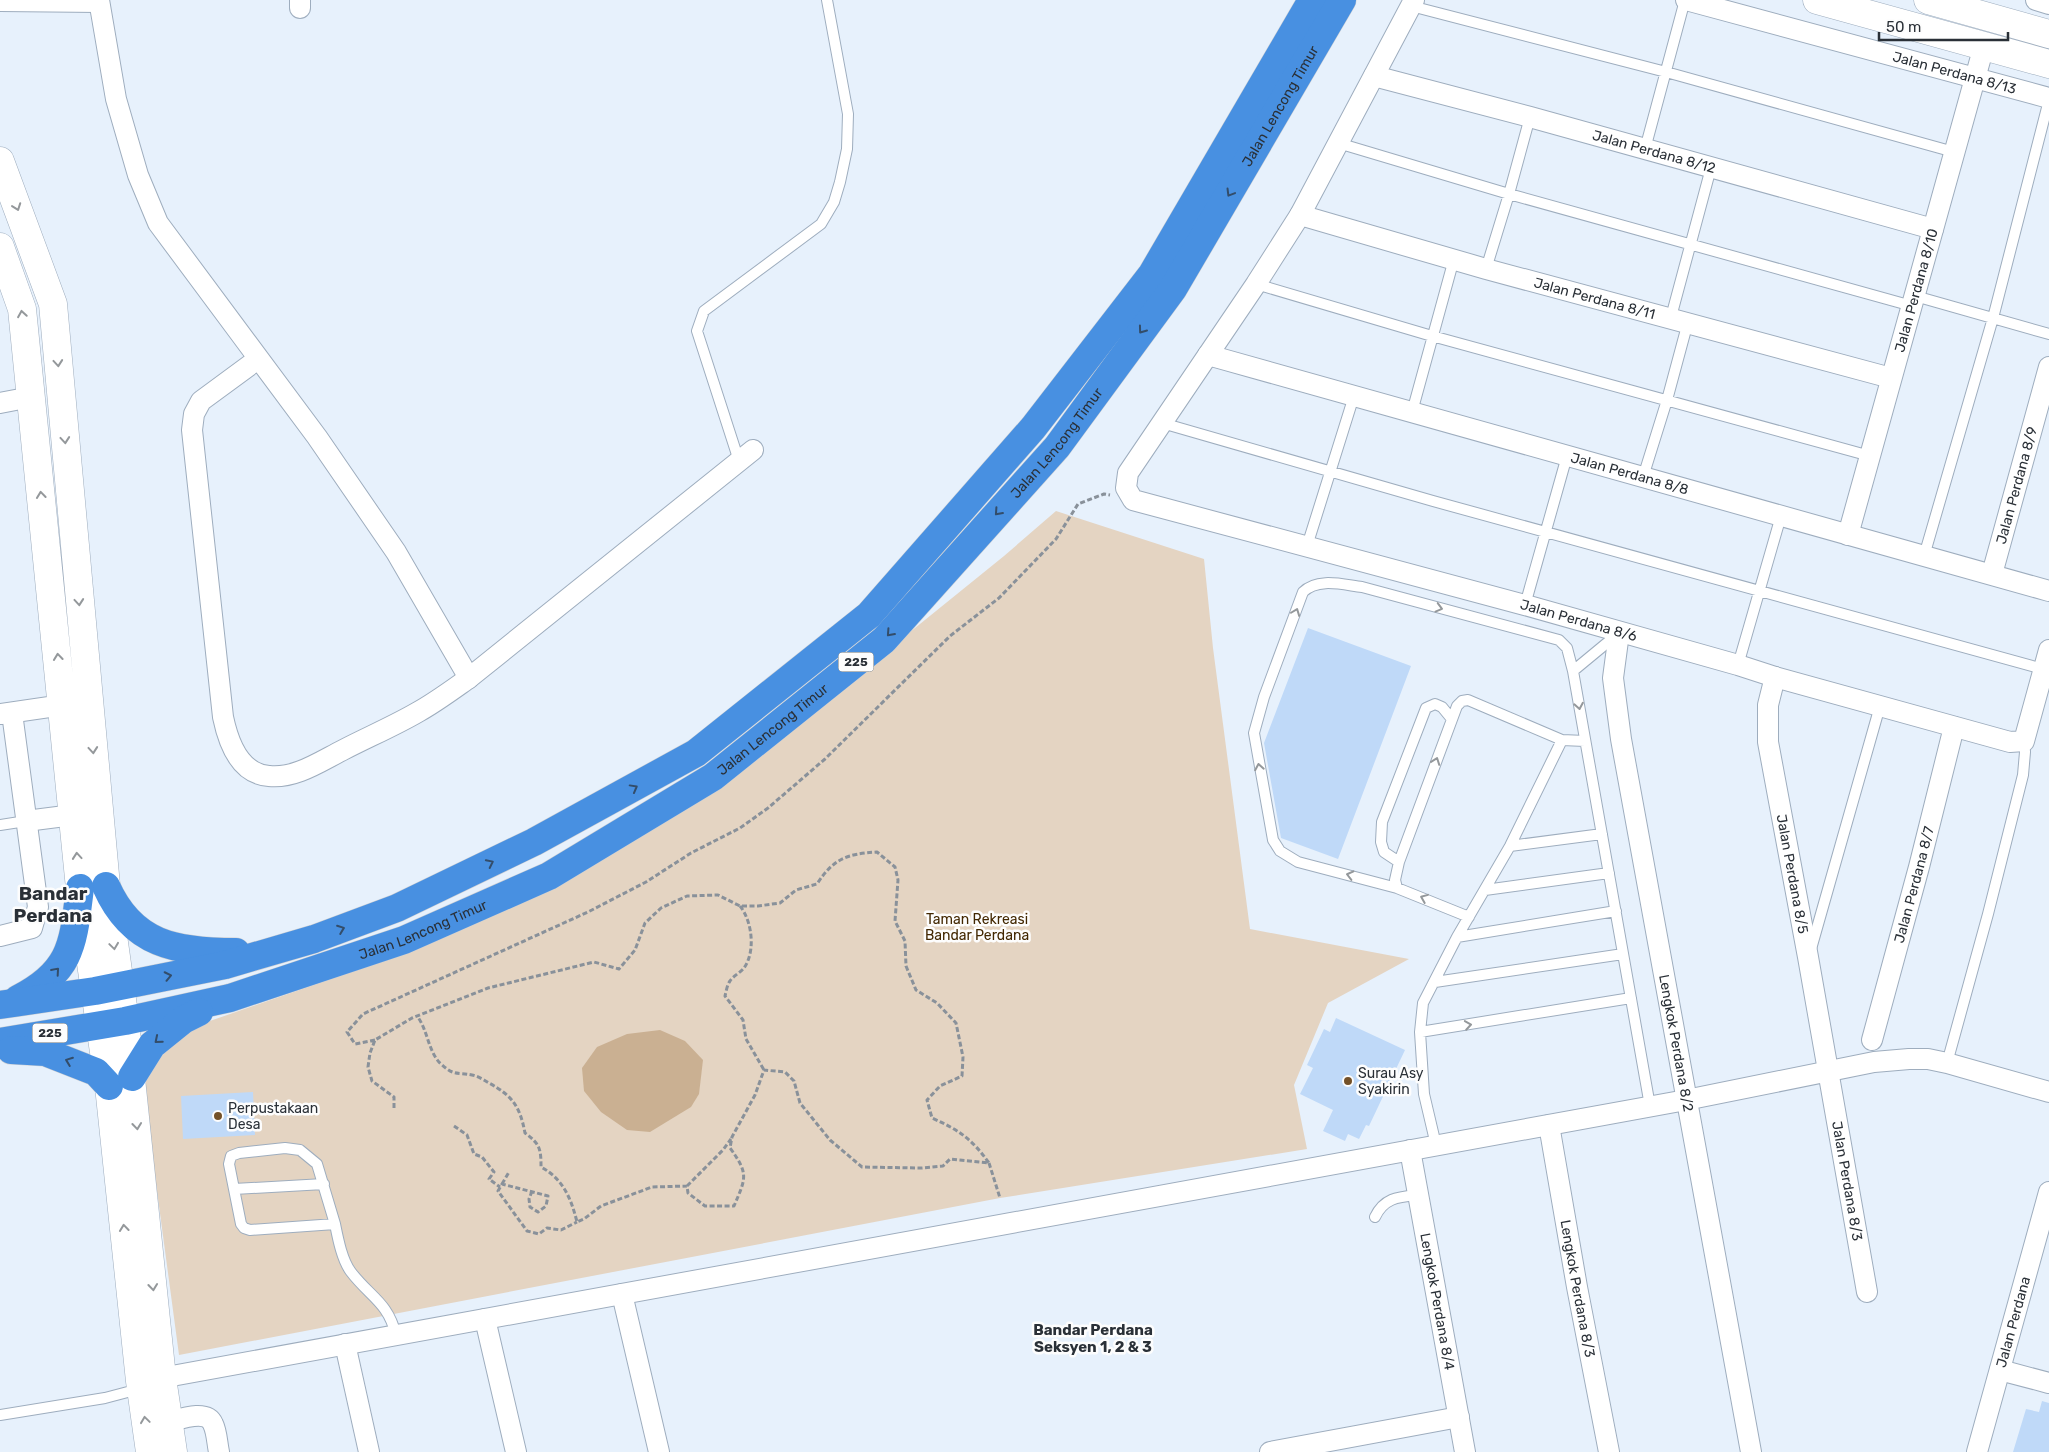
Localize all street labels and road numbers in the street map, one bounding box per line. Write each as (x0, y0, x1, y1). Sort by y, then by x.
street label: Jalan Lencong Timur (1238, 42, 1322, 169)
street label: Jalan Perdana 8/13 (1891, 48, 2018, 97)
street label: Jalan Perdana 8/12 (1591, 126, 1717, 177)
street label: Jalan Perdana 8/10 (1891, 226, 1941, 354)
street label: Jalan Perdana 8/11 (1532, 274, 1657, 323)
street label: Jalan Lencong Timur (1007, 384, 1107, 501)
street label: Jalan Perdana 8/9 (1992, 425, 2041, 546)
street label: Jalan Perdana 8/8 (1569, 449, 1691, 498)
street label: Jalan Perdana 8/6 (1518, 596, 1639, 645)
road number: 225 (838, 652, 874, 672)
street label: Jalan Lencong Timur (714, 679, 832, 779)
street label: Jalan Perdana 8/5 (1773, 813, 1812, 935)
street label: Jalan Perdana 8/7 (1890, 824, 1937, 945)
street label: Jalan Lencong Timur (357, 896, 490, 963)
street label: Lengkok Perdana 8/2 (1656, 973, 1697, 1113)
road number: 225 (32, 1024, 68, 1042)
street label: Jalan Perdana 8/3 (1829, 1120, 1866, 1242)
street label: Lengkok Perdana 8/3 (1557, 1218, 1599, 1359)
street label: Lengkok Perdana 8/4 (1417, 1232, 1458, 1372)
street label: Jalan Perdana (1992, 1274, 2034, 1369)

